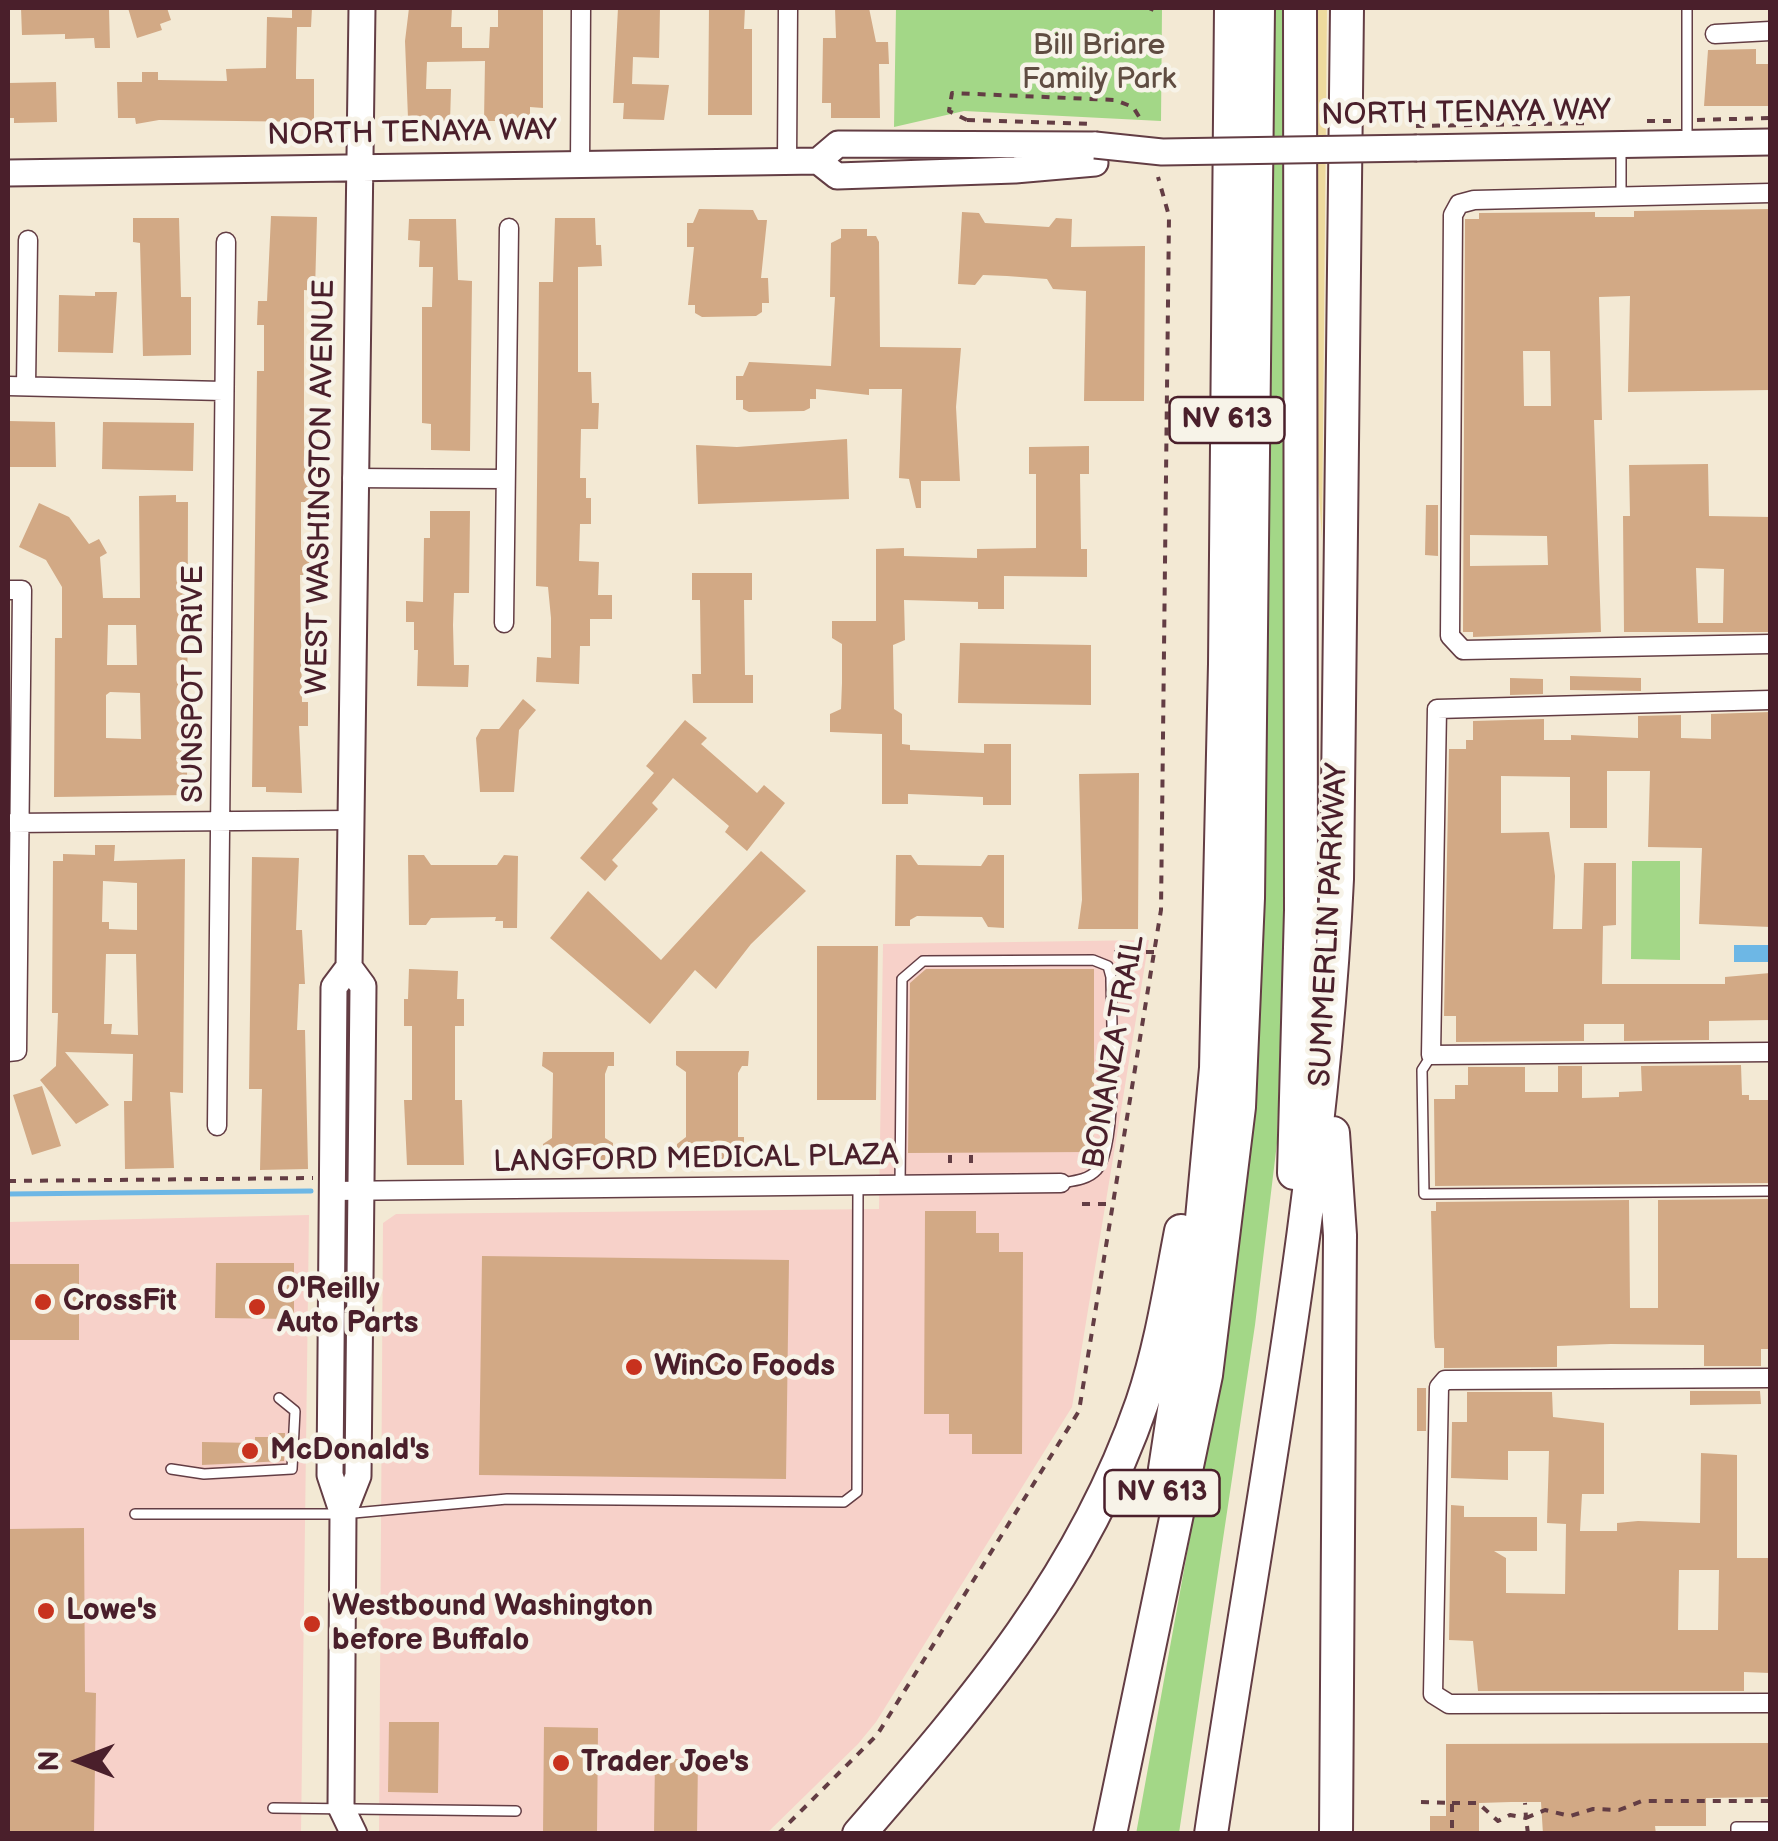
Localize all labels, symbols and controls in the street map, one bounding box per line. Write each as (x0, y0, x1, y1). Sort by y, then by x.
park label: Bill Briare Family Park (1022, 28, 1176, 98)
street label: NORTH TENAYA WAY (1321, 93, 1611, 135)
street label: NORTH TENAYA WAY (267, 113, 557, 155)
street label: WEST WASHINGTON AVENUE (300, 279, 344, 695)
road number: NV 613 (1170, 397, 1284, 443)
street label: SUNSPOT DRIVE (176, 565, 212, 803)
street label: SUMMERLIN PARKWAY (1304, 762, 1356, 1088)
street label: BONANZA TRAIL (1077, 933, 1153, 1171)
street label: LANGFORD MEDICAL PLAZA (493, 1138, 899, 1182)
place label: O'Reilly Auto Parts (277, 1272, 418, 1342)
place label: CrossFit (63, 1284, 177, 1320)
marker: CrossFit (32, 1291, 54, 1313)
marker: O'Reilly Auto Parts (246, 1296, 268, 1318)
place label: WinCo Foods (654, 1349, 835, 1385)
marker: WinCo Foods (623, 1356, 645, 1378)
place label: McDonald's (270, 1433, 430, 1469)
marker: McDonald's (239, 1440, 261, 1462)
road number: NV 613 (1104, 1470, 1220, 1516)
place label: Westbound Washington before Buffalo (332, 1589, 653, 1660)
place label: Lowe's (66, 1593, 157, 1629)
marker: Lowe's (35, 1600, 57, 1622)
marker: Westbound Washington before Buffalo (301, 1613, 323, 1635)
north arrow (30, 1711, 130, 1811)
place label: Trader Joe's (581, 1745, 749, 1781)
text: N (33, 1750, 66, 1772)
marker: Trader Joe's (550, 1752, 572, 1774)

